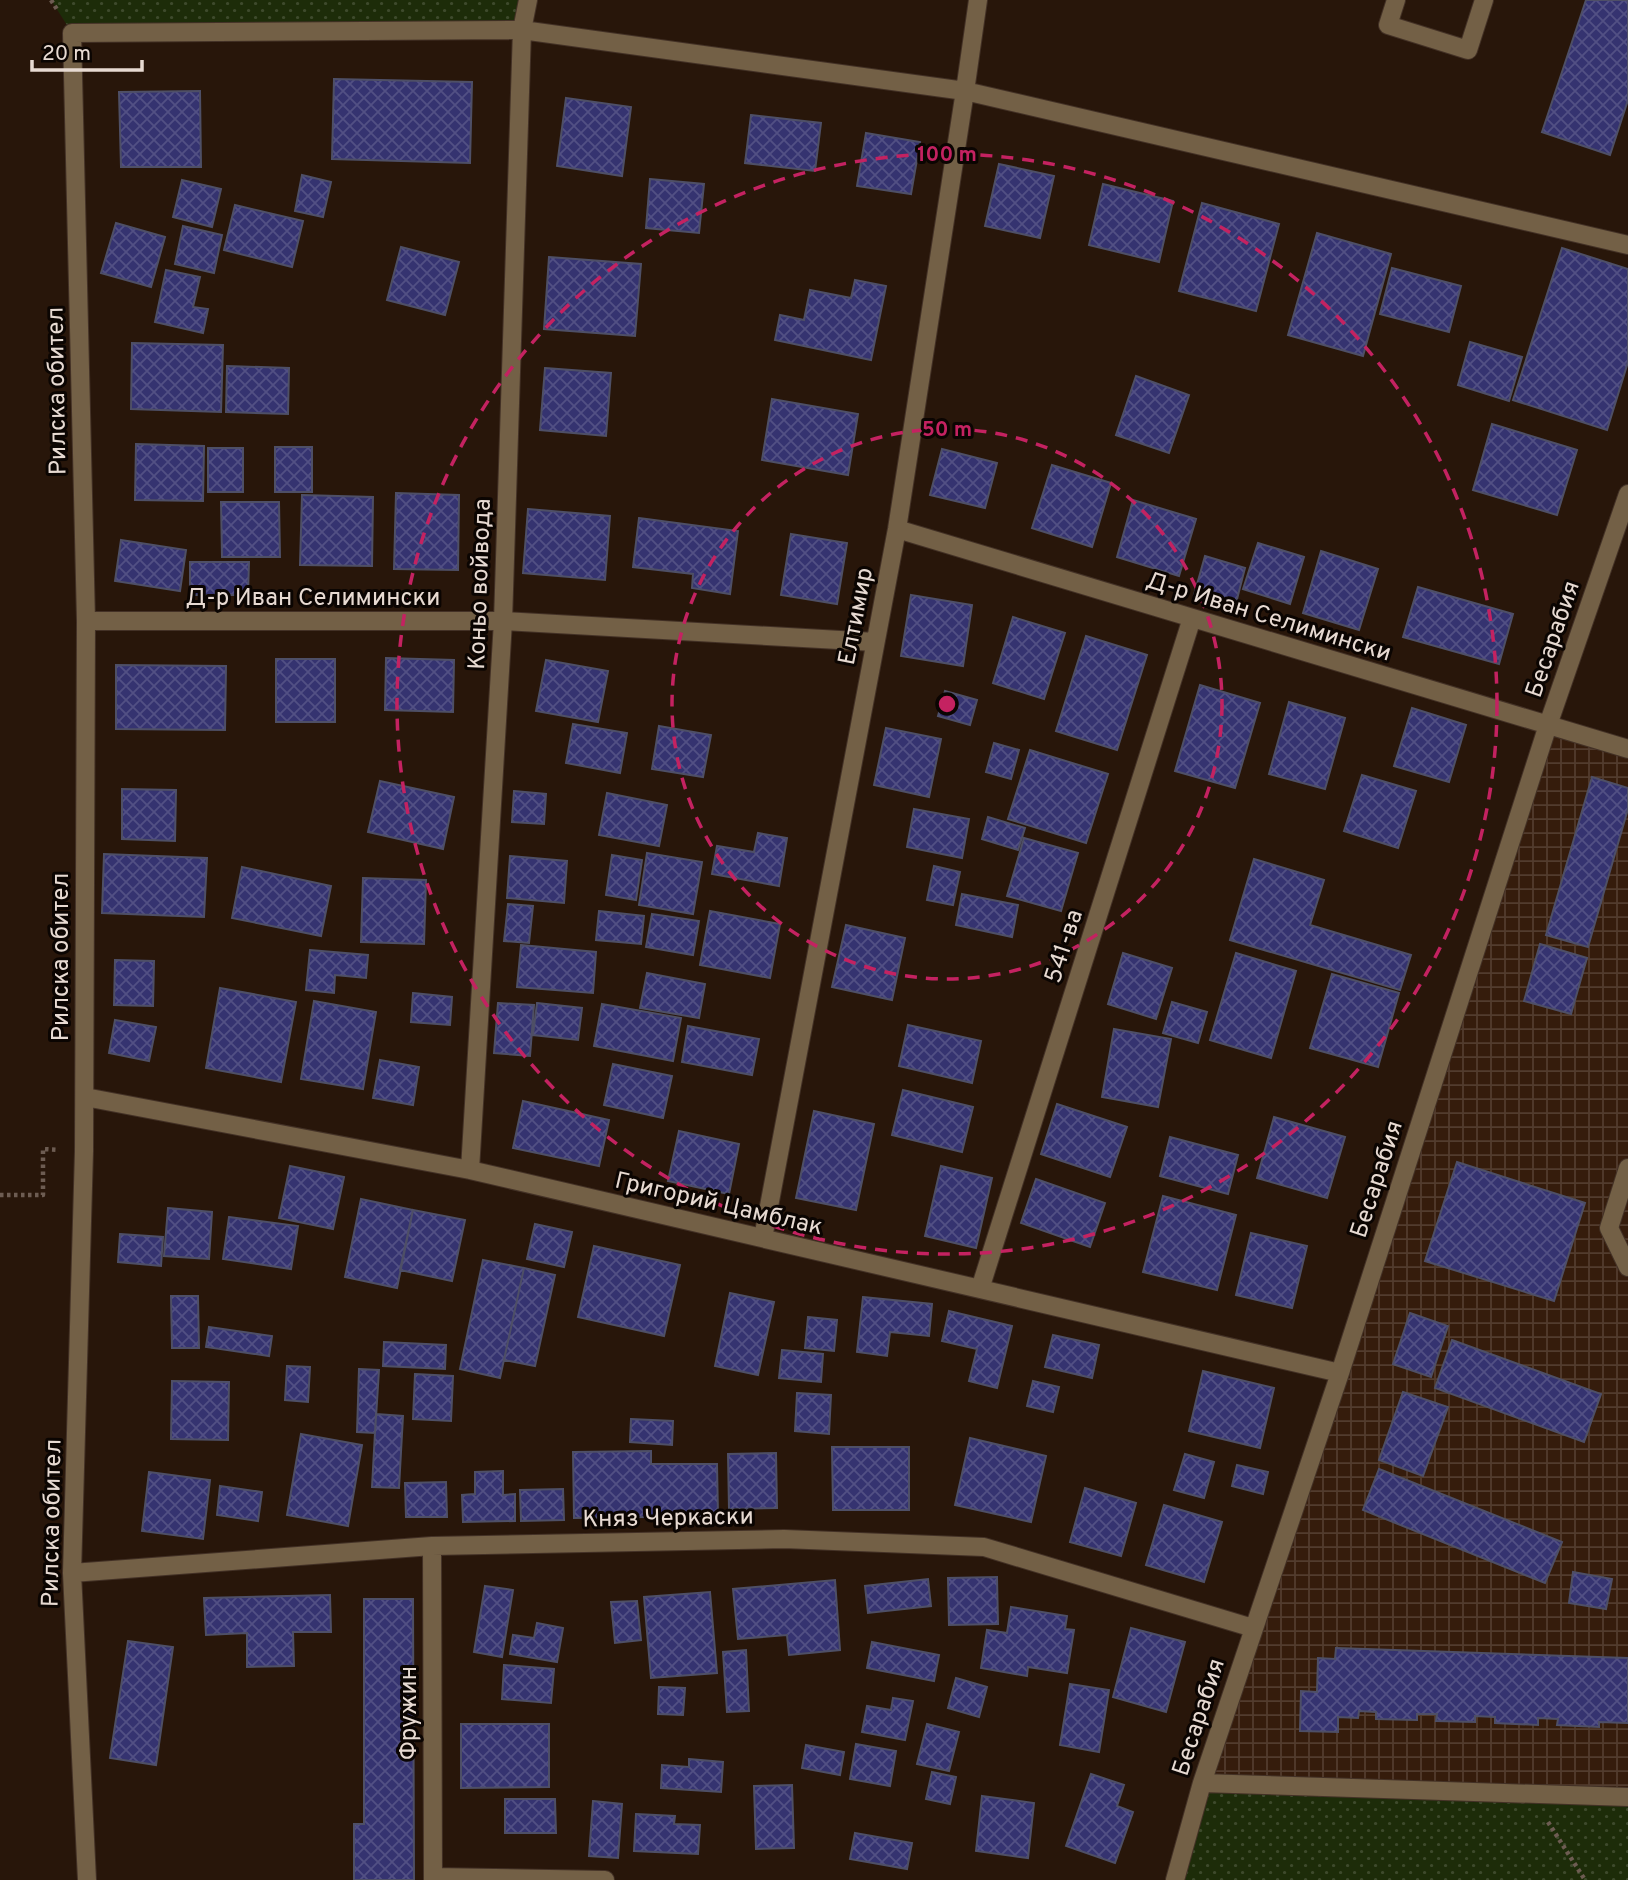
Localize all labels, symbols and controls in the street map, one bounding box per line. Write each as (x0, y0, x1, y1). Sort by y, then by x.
scale bar (32, 28, 142, 72)
text: 20 m (42, 41, 91, 68)
text: 100 m (917, 142, 977, 169)
street label: Рилска обител (42, 307, 74, 475)
text: 50 m (922, 417, 972, 444)
street label: Коньо войвода (463, 498, 499, 670)
street label: Елтимир (833, 565, 881, 668)
street label: Д-р Иван Селимински (1142, 566, 1395, 670)
street label: Бесарабия (1520, 577, 1588, 702)
street label: Д-р Иван Селимински (186, 584, 440, 614)
centre of rings (935, 692, 959, 716)
street label: Рилска обител (47, 873, 77, 1041)
street label: 541-ва (1039, 906, 1091, 987)
street label: Бесарабия (1345, 1117, 1411, 1242)
street label: Григорий Цамблак (612, 1166, 825, 1243)
street label: Рилска обител (37, 1439, 69, 1607)
street label: Княз Черкаски (582, 1503, 754, 1535)
street label: Бесарабия (1167, 1655, 1233, 1780)
street label: Фружин (395, 1666, 425, 1760)

